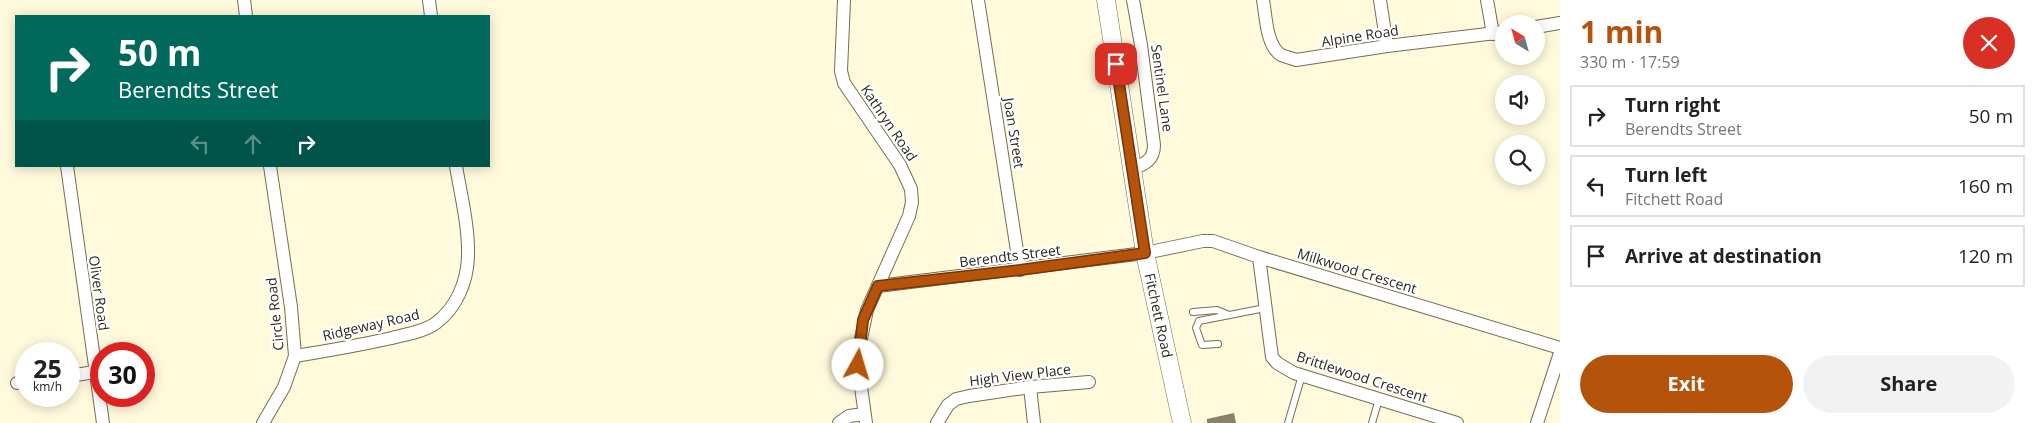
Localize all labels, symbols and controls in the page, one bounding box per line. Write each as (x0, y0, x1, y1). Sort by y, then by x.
text: 1 min (1580, 11, 1663, 52)
north arrow (1495, 15, 1545, 65)
map controls (1495, 15, 1545, 185)
button: close (1963, 17, 2015, 69)
street label: Alpine Road (1320, 20, 1400, 51)
text: 50 m (118, 29, 201, 76)
icon: right (35, 35, 100, 100)
pin (1095, 43, 1137, 85)
street label: Sentinel Lane (1147, 43, 1178, 133)
icon: arrive (1102, 50, 1130, 78)
text: 330 m · 17:59 (1580, 51, 1680, 73)
text: Berendts Street (118, 74, 278, 104)
button: sound (1495, 75, 1545, 125)
street label: Kathryn Road (857, 81, 922, 165)
text: Turn right (1625, 92, 1720, 118)
street label: Joan Street (999, 94, 1029, 170)
icon: right (1582, 102, 1610, 130)
text: 50 m (1969, 103, 2013, 129)
text: Berendts Street (1625, 118, 1742, 140)
icon: left (186, 130, 214, 158)
icon: ahead (239, 130, 267, 158)
icon: right (292, 130, 320, 158)
button: search (1495, 135, 1545, 185)
text: Turn left (1625, 162, 1707, 188)
icon: left (1582, 172, 1610, 200)
text: 160 m (1958, 173, 2013, 199)
text: Fitchett Road (1625, 188, 1723, 210)
street label: Berendts Street (958, 240, 1062, 271)
icon: arrive (1582, 242, 1610, 270)
street label: Milkwood Crescent (1295, 243, 1419, 298)
text: Arrive at destination (1625, 243, 1822, 269)
text: 120 m (1958, 243, 2013, 269)
street label: Oliver Road (85, 254, 114, 332)
street label: Fitchett Road (1141, 271, 1178, 359)
street label: Circle Road (261, 277, 288, 351)
street label: Ridgeway Road (321, 304, 421, 345)
position arrow (831, 338, 883, 390)
speed limit sign: 30 (90, 342, 155, 407)
street label: Brittlewood Crescent (1294, 346, 1430, 407)
text: 25 (33, 351, 62, 385)
button: Exit (1580, 355, 1793, 413)
button: Share (1803, 355, 2015, 413)
street label: High View Place (968, 359, 1072, 390)
text: km/h (33, 378, 62, 395)

